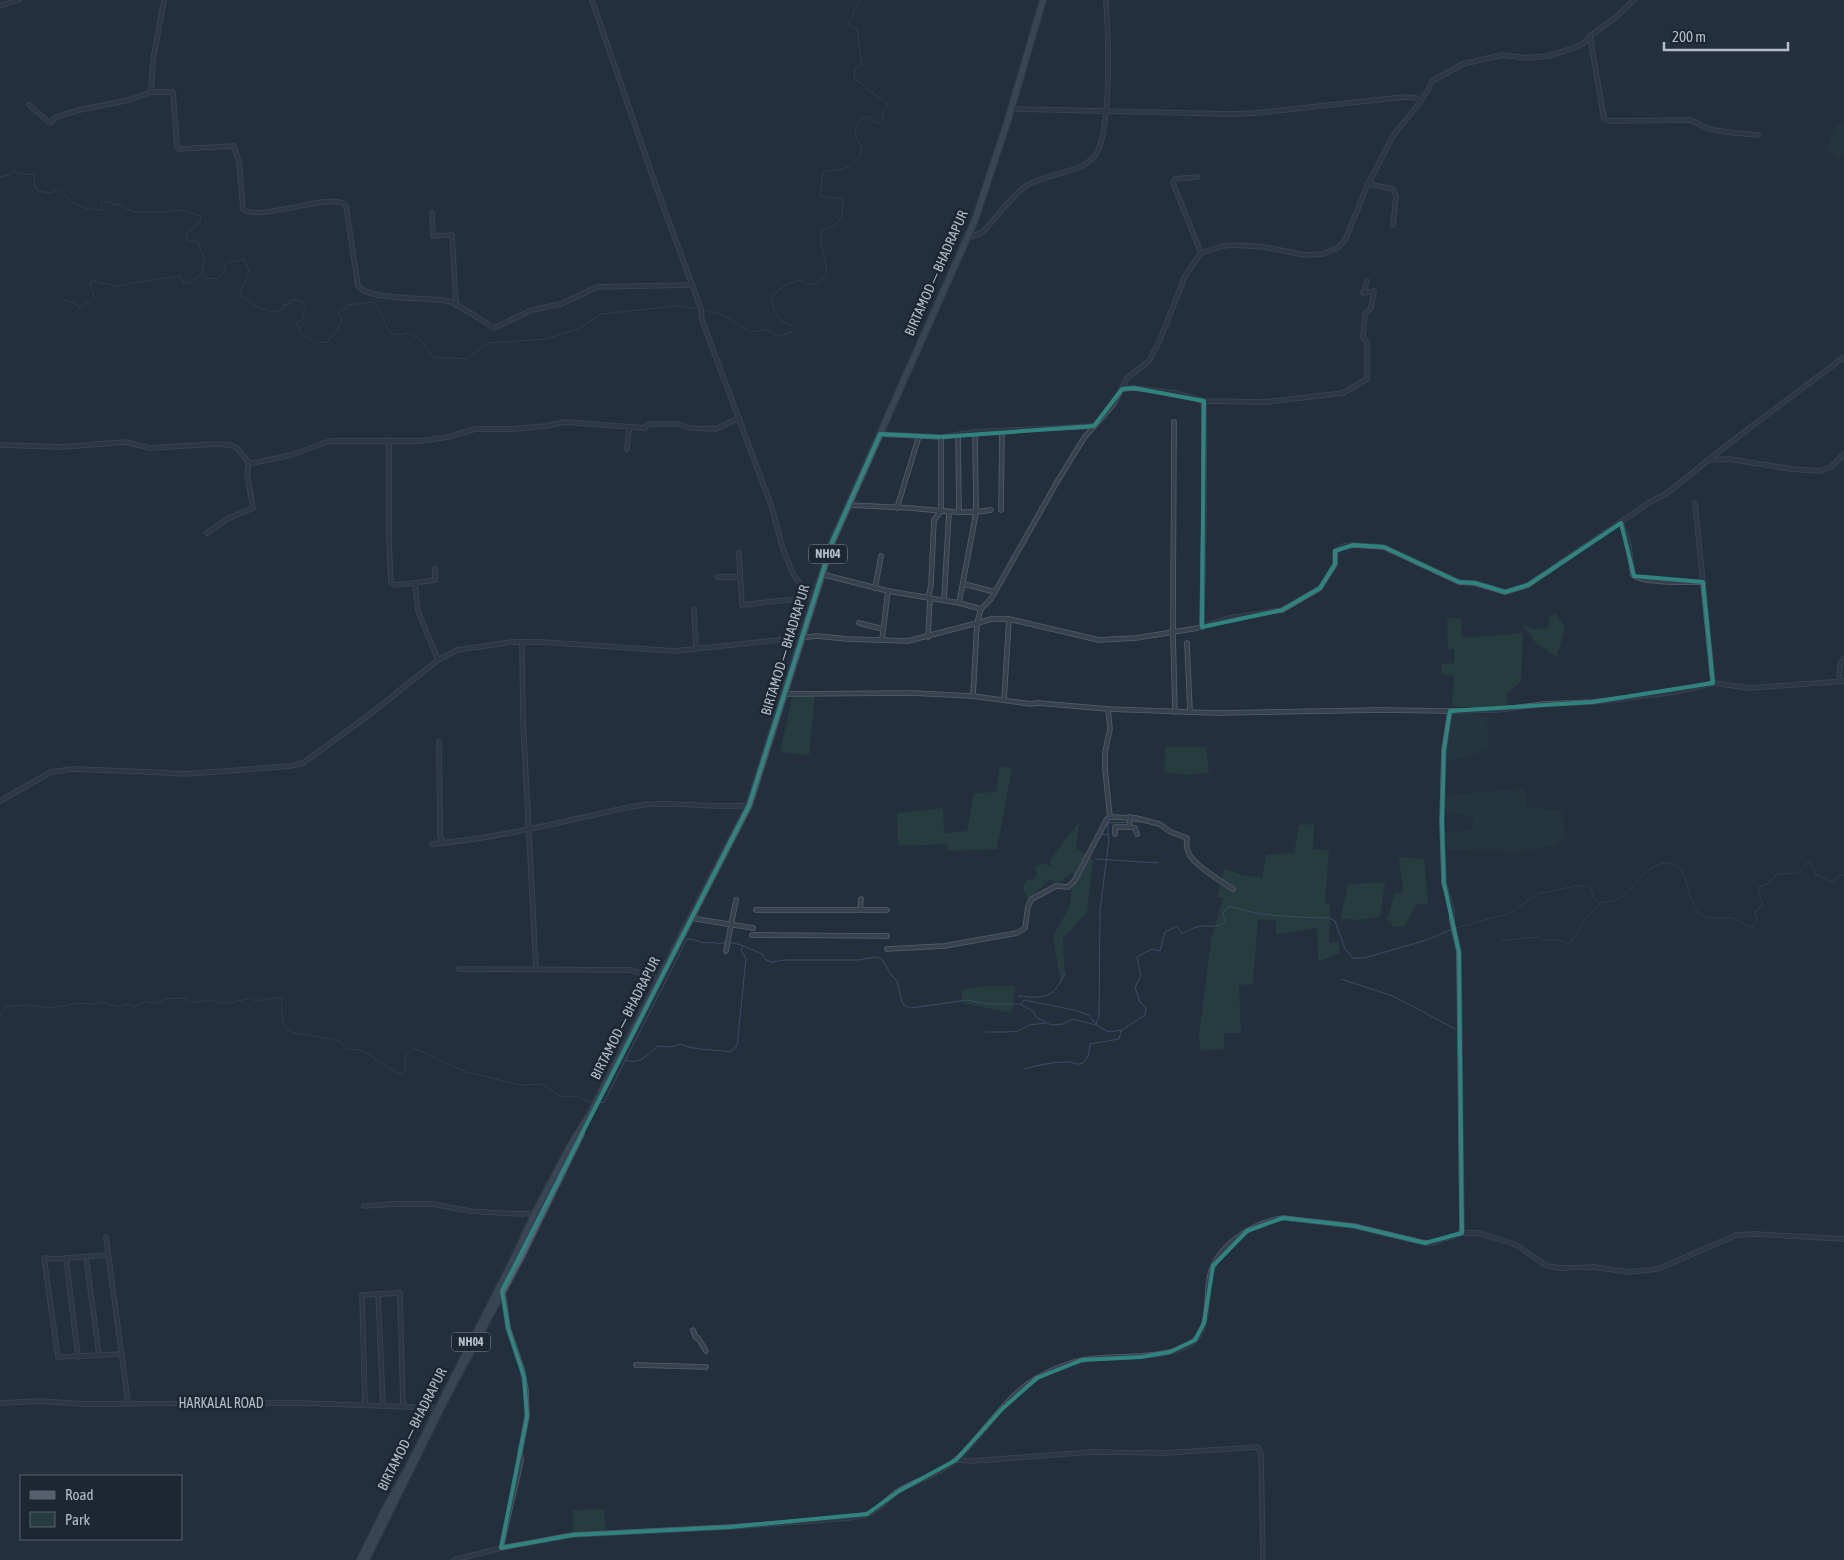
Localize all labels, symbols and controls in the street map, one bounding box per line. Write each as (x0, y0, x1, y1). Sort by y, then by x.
scale bar (1664, 20, 1788, 52)
text: 200 m (1672, 28, 1706, 45)
street label: BIRTAMOD — BHADRAPUR (901, 208, 971, 338)
road number: NH04 (809, 544, 847, 564)
street label: BIRTAMOD — BHADRAPUR (758, 583, 812, 717)
street label: BIRTAMOD — BHADRAPUR (587, 954, 663, 1082)
road number: NH04 (452, 1332, 490, 1351)
street label: BIRTAMOD — BHADRAPUR (374, 1365, 450, 1493)
street label: HARKALAL ROAD (178, 1395, 264, 1411)
legend (20, 1475, 182, 1540)
text: Road (65, 1486, 94, 1503)
text: Park (65, 1511, 90, 1528)

